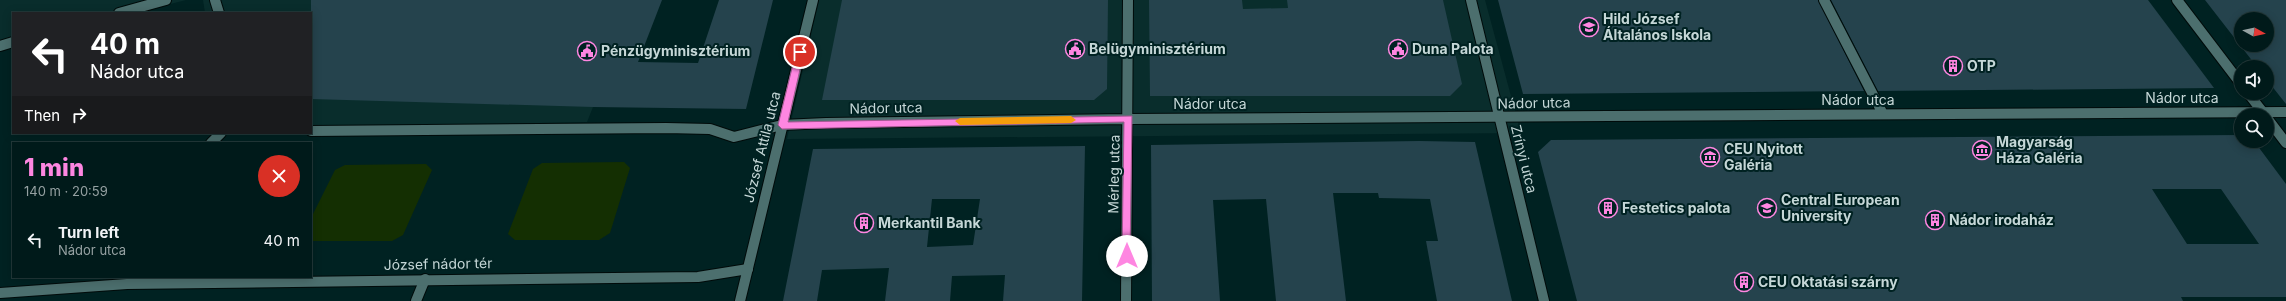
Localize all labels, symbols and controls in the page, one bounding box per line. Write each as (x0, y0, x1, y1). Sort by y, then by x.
place label: Hild József Általános Iskola (1603, 10, 1711, 43)
north arrow (2234, 12, 2274, 52)
map controls (2234, 12, 2274, 148)
school or university icon: Hild József Általános Iskola (1578, 16, 1600, 38)
text: 40 m (90, 27, 160, 61)
icon: left (24, 28, 76, 80)
pin (783, 35, 817, 69)
public building icon: Belügyminisztérium (1064, 38, 1086, 60)
public building icon: Duna Palota (1387, 38, 1409, 60)
public building icon: Pénzügyminisztérium (576, 40, 598, 62)
place label: Belügyminisztérium (1089, 40, 1226, 57)
place label: Duna Palota (1412, 40, 1494, 57)
icon: arrive (789, 41, 811, 63)
place label: Pénzügyminisztérium (601, 42, 750, 59)
building icon: OTP (1942, 55, 1964, 77)
place label: OTP (1967, 57, 1996, 74)
button: sound (2234, 60, 2274, 100)
text: Nádor utca (90, 61, 184, 82)
street label: József Attila utca (739, 89, 784, 204)
street label: Nádor utca (2145, 89, 2219, 106)
street label: Nádor utca (1821, 91, 1895, 108)
street label: Nádor utca (1497, 93, 1571, 112)
street label: Nádor utca (1173, 95, 1247, 112)
street label: Nádor utca (849, 98, 923, 117)
icon: right (68, 104, 90, 126)
text: Then (24, 106, 60, 125)
button: search (2234, 108, 2274, 148)
street label: Zrínyi utca (1508, 123, 1541, 195)
place label: Magyarság Háza Galéria (1996, 133, 2083, 166)
street label: Mérleg utca (1104, 134, 1123, 214)
museum icon: Magyarság Háza Galéria (1971, 139, 1993, 161)
place label: CEU Nyitott Galéria (1724, 140, 1803, 173)
museum icon: CEU Nyitott Galéria (1699, 146, 1721, 168)
text: 1 min (24, 153, 84, 182)
button: close (258, 155, 300, 197)
text: 140 m · 20:59 (24, 183, 108, 199)
place label: Central European University (1781, 191, 1900, 224)
building icon: Festetics palota (1597, 197, 1619, 219)
school or university icon: Central European University (1756, 197, 1778, 219)
place label: Festetics palota (1622, 199, 1730, 216)
building icon: Nádor irodaház (1924, 209, 1946, 231)
place label: Nádor irodaház (1949, 211, 2054, 228)
building icon: Merkantil Bank (853, 212, 875, 234)
place label: Merkantil Bank (878, 214, 981, 231)
text: Turn left (58, 223, 119, 242)
icon: left (24, 229, 46, 251)
text: 40 m (263, 231, 300, 250)
position arrow (1106, 235, 1148, 277)
text: Nádor utca (58, 242, 126, 258)
street label: József nádor tér (383, 254, 493, 273)
building icon: CEU Oktatási szárny (1733, 271, 1755, 293)
place label: CEU Oktatási szárny (1758, 273, 1898, 290)

